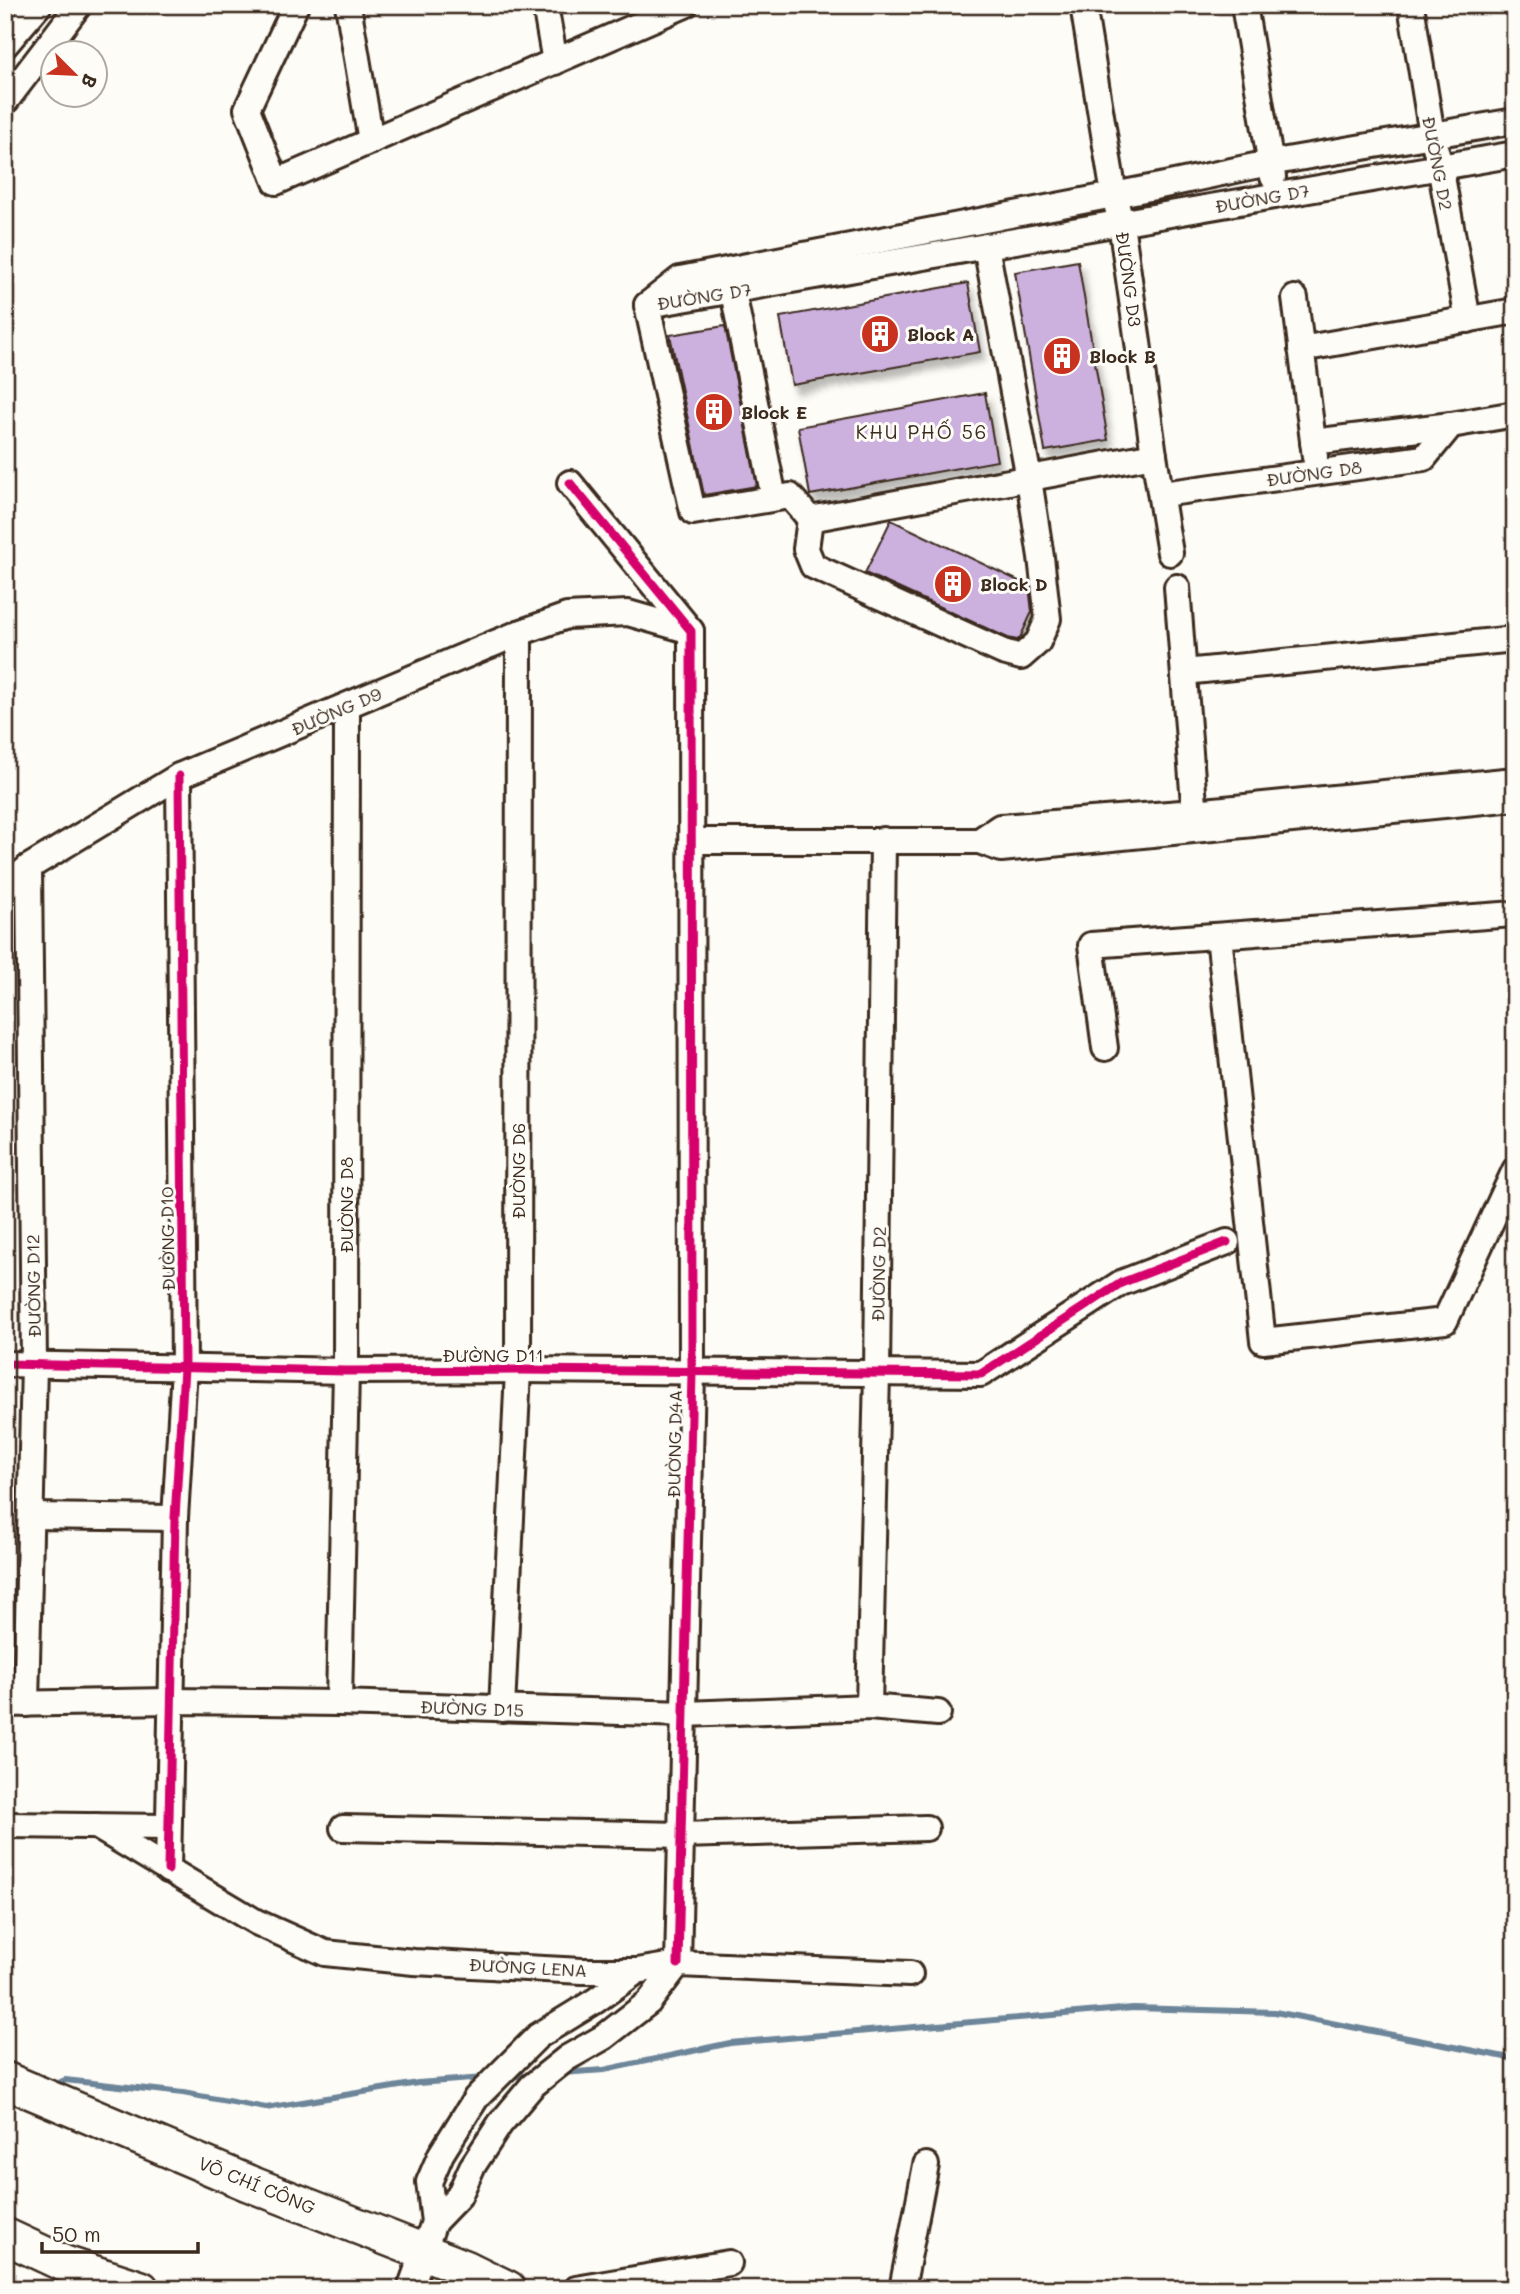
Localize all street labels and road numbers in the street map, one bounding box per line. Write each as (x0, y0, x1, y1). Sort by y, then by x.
street label: ĐƯỜNG D2 (1417, 114, 1459, 212)
street label: ĐƯỜNG D7 (1213, 178, 1311, 218)
street label: ĐƯỜNG D3 (1110, 230, 1148, 328)
street label: ĐƯỜNG D7 (655, 277, 753, 315)
street label: ĐƯỜNG D8 (1265, 454, 1364, 492)
street label: ĐƯỜNG D9 (287, 681, 385, 741)
street label: ĐƯỜNG D6 (506, 1123, 530, 1219)
street label: ĐƯỜNG D8 (334, 1157, 358, 1253)
street label: ĐƯỜNG D10 (154, 1186, 180, 1292)
street label: ĐƯỜNG D2 (865, 1226, 891, 1322)
street label: ĐƯỜNG D12 (20, 1234, 46, 1338)
street label: ĐƯỜNG D11 (442, 1343, 544, 1367)
street label: ĐƯỜNG D4A (661, 1390, 687, 1498)
street label: ĐƯỜNG D15 (420, 1694, 524, 1722)
street label: ĐƯỜNG LENA (468, 1952, 588, 1982)
street label: VÕ CHÍ CÔNG (195, 2151, 319, 2219)

